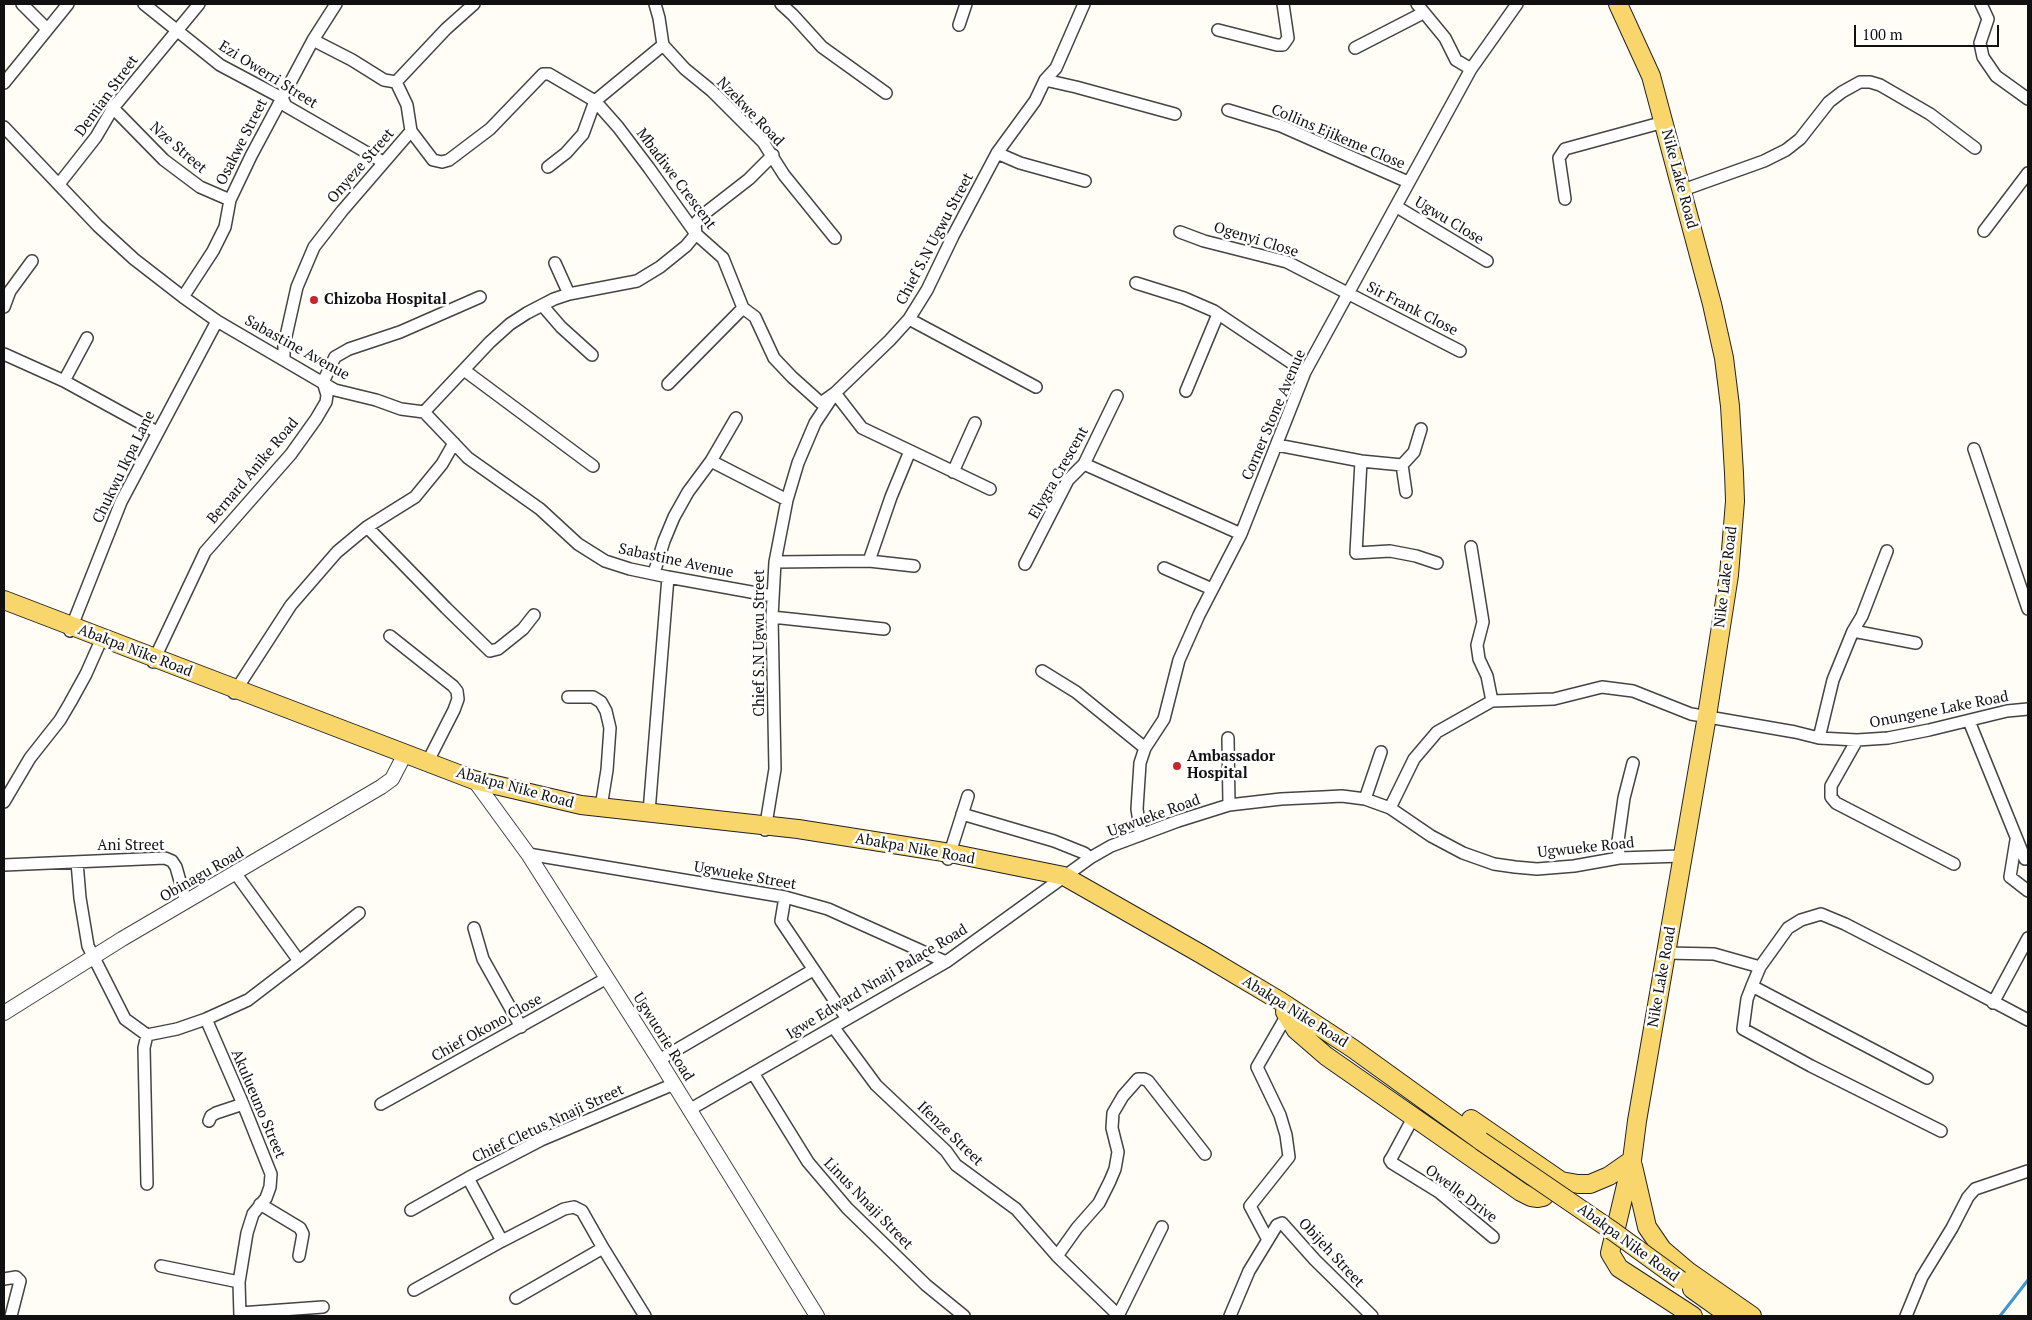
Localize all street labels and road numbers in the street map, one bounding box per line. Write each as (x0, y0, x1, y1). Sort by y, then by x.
street label: Ezi Owerri Street (215, 37, 321, 113)
street label: Demian Street (72, 52, 142, 140)
street label: Nzekwe Road (713, 74, 787, 150)
street label: Osakwe Street (212, 96, 272, 188)
street label: Collins Ejikeme Close (1268, 101, 1408, 173)
street label: Nze Street (146, 118, 210, 178)
street label: Onyeze Street (324, 125, 398, 207)
street label: Mbadiwe Crescent (632, 125, 720, 233)
street label: Nike Lake Road (1657, 127, 1701, 231)
street label: Chief S.N Ugwu Street (892, 170, 978, 308)
street label: Ugwu Close (1411, 193, 1487, 249)
street label: Ogenyi Close (1211, 219, 1301, 261)
street label: Sir Frank Close (1363, 278, 1461, 340)
street label: Sabastine Avenue (241, 312, 353, 384)
street label: Corner Stone Avenue (1238, 347, 1310, 483)
street label: Chukwu Ikpa Lane (89, 408, 159, 526)
street label: Bernard Anike Road (203, 414, 303, 528)
street label: Elygra Crescent (1025, 424, 1093, 522)
street label: Nike Lake Road (1711, 525, 1741, 629)
street label: Sabastine Avenue (617, 540, 735, 582)
street label: Chief S.N Ugwu Street (751, 569, 769, 717)
street label: Abakpa Nike Road (75, 621, 195, 681)
street label: Onungene Lake Road (1868, 688, 2010, 732)
street label: Abakpa Nike Road (454, 764, 576, 812)
street label: Ugwueke Road (1105, 791, 1203, 841)
street label: Abakpa Nike Road (854, 830, 976, 868)
street label: Ugwueke Road (1537, 834, 1635, 862)
street label: Ani Street (97, 837, 165, 855)
street label: Obinagu Road (157, 844, 247, 906)
street label: Ugwueke Street (692, 858, 798, 894)
street label: Igwe Edward Nnaji Palace Road (783, 921, 971, 1043)
street label: Nike Lake Road (1644, 925, 1680, 1029)
street label: Abakpa Nike Road (1239, 972, 1351, 1052)
street label: Chief Okono Close (429, 990, 545, 1066)
street label: Ugwuorie Road (629, 990, 697, 1084)
street label: Akulueuno Street (227, 1047, 289, 1161)
street label: Chief Cletus Nnaji Street (469, 1081, 627, 1167)
street label: Ifenze Street (913, 1098, 987, 1170)
street label: Linus Nnaji Street (820, 1154, 916, 1254)
street label: Owelle Drive (1421, 1161, 1501, 1227)
street label: Abakpa Nike Road (1574, 1200, 1682, 1286)
street label: Obijeh Street (1294, 1215, 1368, 1291)

